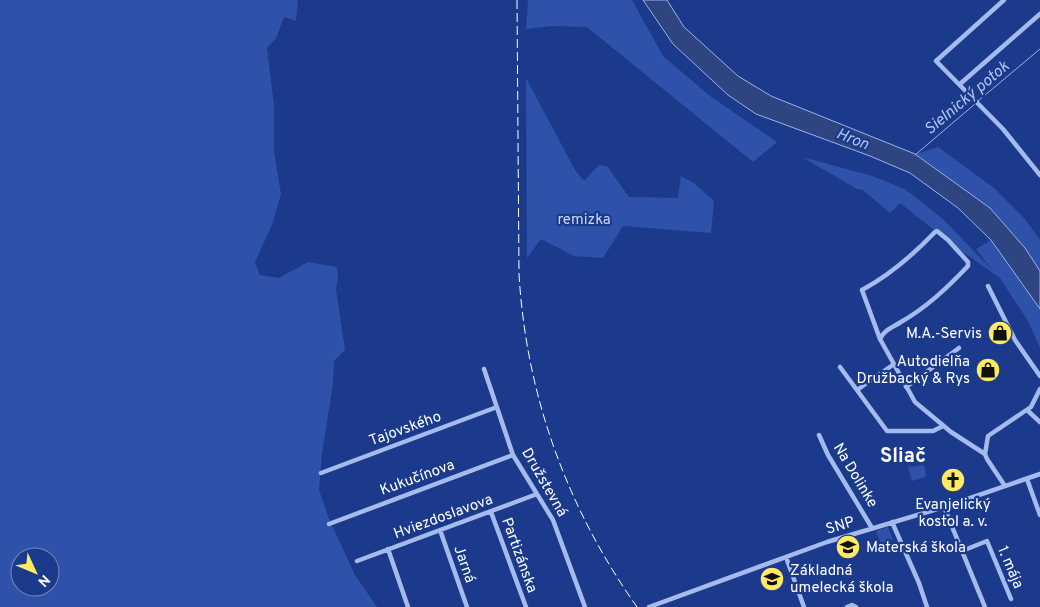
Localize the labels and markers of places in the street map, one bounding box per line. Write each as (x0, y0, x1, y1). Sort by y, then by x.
shop icon: M.A.-Servis (987, 320, 1013, 346)
place label: M.A.-Servis (906, 325, 982, 344)
place label: Autodielňa Družbacký & Rys (856, 353, 970, 389)
shop icon: Autodielňa Družbacký & Rys (975, 357, 1001, 383)
church icon: Evanjelický kostol a. v. (940, 467, 966, 493)
place label: Evanjelický kostol a. v. (915, 496, 991, 532)
school or university icon: Materská škola (835, 534, 861, 560)
place label: Materská škola (866, 539, 966, 558)
place label: Základná umelecká škola (790, 562, 893, 598)
school or university icon: Základná umelecká škola (759, 566, 785, 592)

